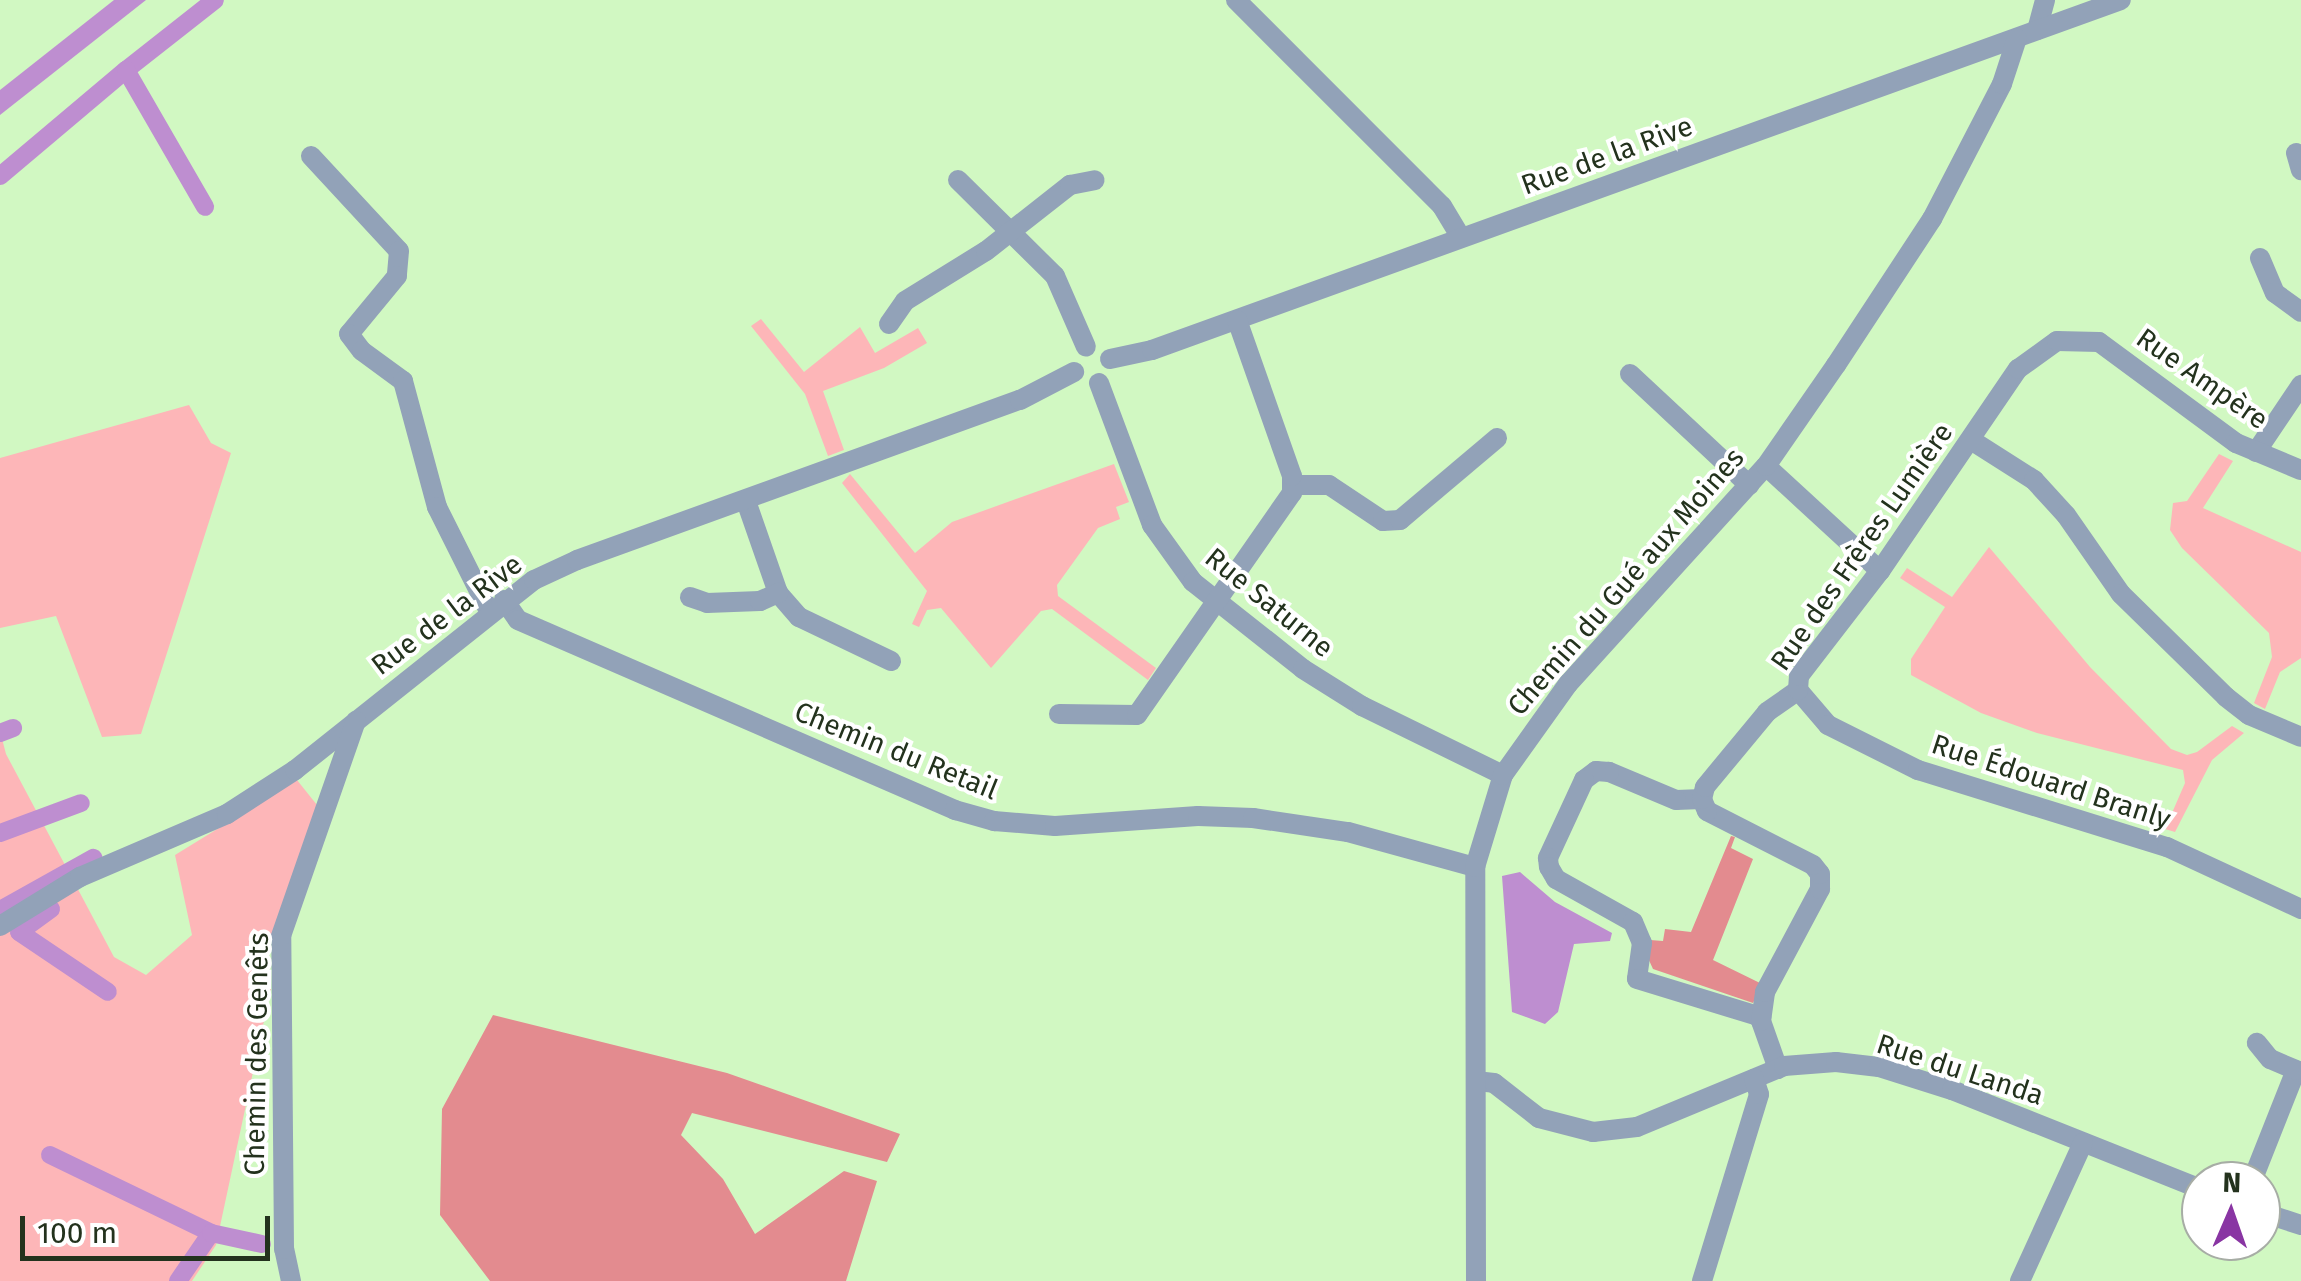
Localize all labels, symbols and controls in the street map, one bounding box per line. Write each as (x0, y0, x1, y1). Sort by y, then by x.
street label: Rue de la Rive (1517, 109, 1697, 203)
street label: Rue Ampère (2130, 321, 2274, 437)
street label: Rue des Frères Lumière (1764, 417, 1960, 677)
street label: Chemin du Gué aux Moines (1501, 441, 1751, 723)
street label: Rue Saturne (1198, 541, 1340, 665)
street label: Rue de la Rive (365, 547, 529, 683)
street label: Chemin du Retail (789, 695, 1003, 807)
street label: Rue Édouard Branly (1927, 728, 2175, 836)
street label: Chemin des Genêts (238, 932, 276, 1176)
street label: Rue du Landa (1872, 1027, 2048, 1113)
north arrow (2181, 1161, 2281, 1261)
text: N (2222, 1166, 2242, 1199)
scale bar (25, 1196, 275, 1258)
text: 100 m (37, 1215, 117, 1251)

